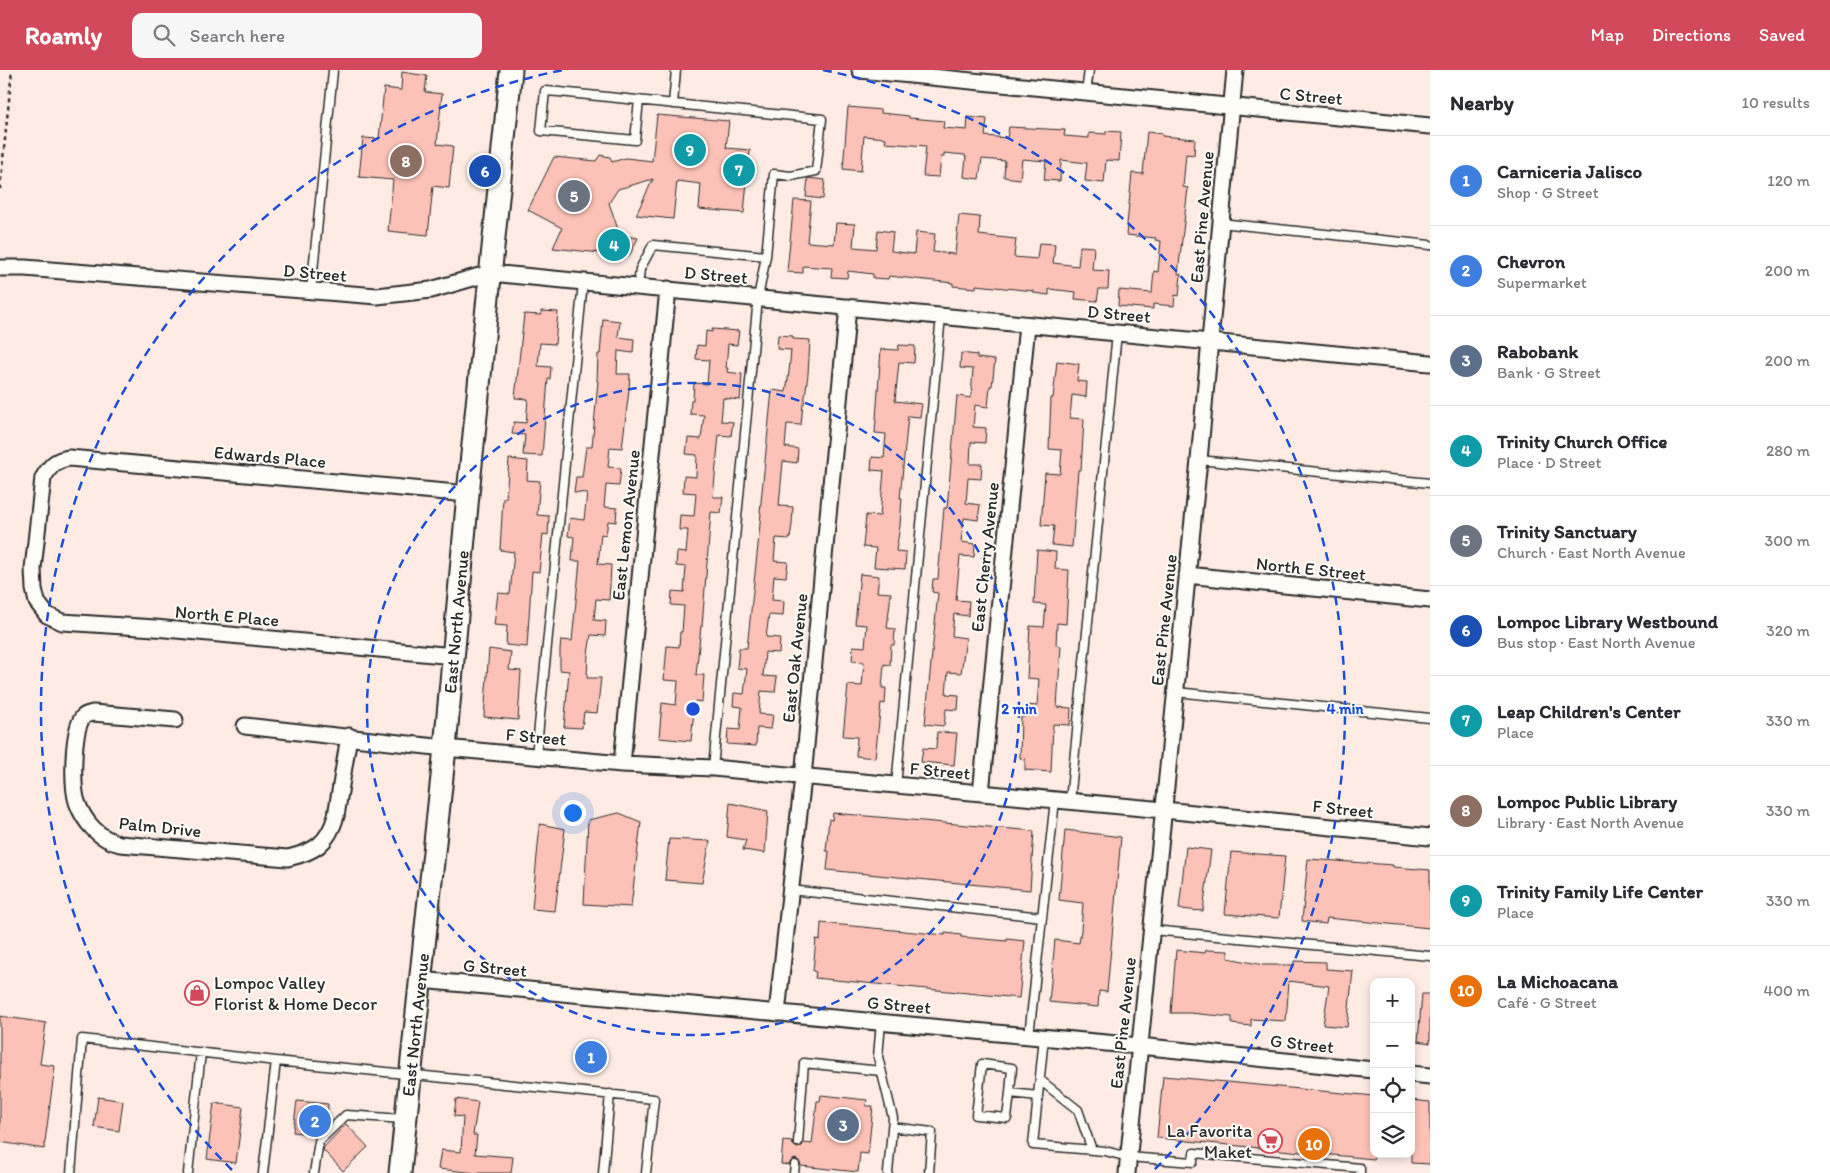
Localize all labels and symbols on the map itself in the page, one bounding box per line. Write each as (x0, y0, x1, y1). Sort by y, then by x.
street label: C Street (1279, 82, 1344, 110)
pin: 9 (674, 131, 706, 169)
pin: 8 (390, 142, 422, 180)
street label: East Pine Avenue (1185, 150, 1219, 284)
pin: 7 (723, 151, 755, 189)
pin: 6 (469, 152, 501, 190)
pin: 5 (558, 177, 590, 215)
pin: 4 (598, 226, 630, 264)
street label: D Street (282, 259, 348, 287)
street label: D Street (683, 261, 749, 289)
street label: D Street (1086, 300, 1152, 328)
street label: Edwards Place (213, 441, 327, 473)
street label: East Lemon Avenue (607, 449, 645, 601)
street label: East Cherry Avenue (966, 481, 1004, 633)
street label: East North Avenue (439, 549, 474, 694)
street label: North E Street (1255, 552, 1367, 586)
street label: East Pine Avenue (1146, 553, 1182, 687)
street label: East Oak Avenue (777, 592, 813, 724)
street label: North E Place (174, 600, 280, 632)
centre of rings (684, 700, 702, 718)
text: 2 min (1001, 700, 1038, 718)
text: 4 min (1327, 700, 1364, 718)
street label: F Street (505, 723, 568, 751)
street label: F Street (909, 757, 972, 785)
street label: F Street (1312, 795, 1375, 823)
your location (560, 800, 586, 826)
street label: Palm Drive (118, 812, 202, 842)
street label: East North Avenue (397, 952, 434, 1097)
street label: G Street (462, 954, 528, 982)
street label: East Pine Avenue (1105, 956, 1141, 1090)
place label: Lompoc Valley Florist & Home Decor (214, 972, 378, 1015)
shop icon: Lompoc Valley Florist & Home Decor (184, 980, 210, 1006)
street label: G Street (866, 991, 932, 1019)
street label: G Street (1269, 1030, 1335, 1058)
pin: 1 (575, 1038, 607, 1076)
pin: 2 (299, 1102, 331, 1140)
pin: 3 (827, 1106, 859, 1144)
place label: La Favorita Maket (1167, 1120, 1252, 1163)
pin: 10 (1298, 1125, 1330, 1163)
supermarket icon: La Favorita Maket (1257, 1128, 1283, 1154)

